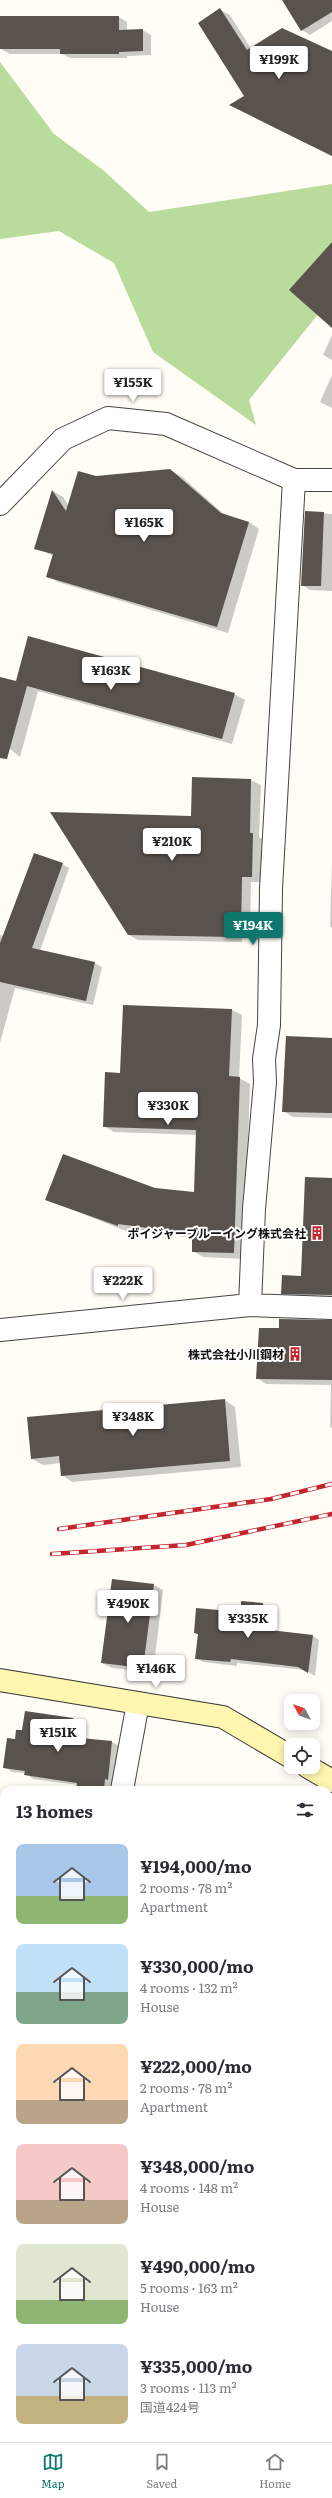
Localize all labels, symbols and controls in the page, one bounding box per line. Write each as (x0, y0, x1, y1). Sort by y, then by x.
pin: ¥199K (251, 46, 307, 80)
text: ¥199K (259, 49, 299, 68)
pin: ¥155K (105, 369, 161, 403)
text: ¥155K (113, 372, 153, 391)
pin: ¥165K (116, 509, 172, 543)
text: ¥165K (124, 512, 164, 531)
pin: ¥163K (83, 657, 139, 691)
text: ¥163K (91, 660, 131, 679)
pin: ¥210K (144, 828, 200, 862)
text: ¥210K (152, 831, 192, 850)
pin: ¥194K (225, 912, 281, 946)
text: ¥194K (233, 915, 273, 934)
pin: ¥330K (140, 1092, 196, 1126)
text: ¥330K (147, 1095, 189, 1114)
place label: ボイジャーブルーイング株式会社 (127, 1224, 306, 1242)
building icon: ボイジャーブルーイング株式会社 (309, 1225, 325, 1241)
pin: ¥222K (95, 1267, 151, 1301)
text: ¥222K (103, 1270, 143, 1289)
place label: 株式会社小川鋼材 (188, 1345, 284, 1363)
building icon: 株式会社小川鋼材 (287, 1346, 303, 1362)
pin: ¥348K (105, 1403, 161, 1437)
text: ¥348K (112, 1406, 154, 1425)
pin: ¥490K (100, 1590, 156, 1624)
text: ¥490K (106, 1593, 150, 1612)
pin: ¥335K (220, 1605, 276, 1639)
text: ¥335K (227, 1608, 269, 1627)
pin: ¥146K (128, 1655, 184, 1689)
text: ¥146K (136, 1658, 176, 1677)
north arrow (284, 1694, 320, 1730)
map controls (284, 1694, 320, 1774)
pin: ¥151K (30, 1719, 86, 1753)
text: ¥151K (39, 1722, 77, 1741)
button: locate (284, 1738, 320, 1774)
text: 13 homes (16, 1798, 93, 1823)
icon: filters (294, 1799, 316, 1821)
text: ¥194,000/mo (140, 1853, 252, 1878)
icon: home (48, 1860, 96, 1908)
text: 2 rooms · 78 m² (140, 1878, 232, 1897)
text: Apartment (140, 1897, 208, 1916)
text: ¥330,000/mo (140, 1953, 254, 1978)
icon: home (48, 1960, 96, 2008)
text: 4 rooms · 132 m² (140, 1978, 238, 1997)
text: House (140, 1997, 179, 2016)
text: ¥222,000/mo (140, 2053, 252, 2078)
icon: home (48, 2060, 96, 2108)
text: 2 rooms · 78 m² (140, 2078, 232, 2097)
text: Apartment (140, 2097, 208, 2116)
text: ¥348,000/mo (140, 2153, 254, 2178)
icon: home (48, 2160, 96, 2208)
text: 4 rooms · 148 m² (140, 2178, 238, 2197)
text: House (140, 2197, 179, 2216)
text: ¥490,000/mo (140, 2253, 255, 2278)
icon: home (48, 2260, 96, 2308)
text: 5 rooms · 163 m² (140, 2278, 238, 2297)
text: House (140, 2297, 179, 2316)
text: ¥335,000/mo (140, 2353, 252, 2378)
icon: home (48, 2360, 96, 2408)
text: 3 rooms · 113 m² (140, 2378, 237, 2397)
text: 国道424号 (140, 2397, 200, 2416)
tab: Map (41, 2451, 64, 2491)
tab: Saved (146, 2451, 177, 2491)
tab: Home (259, 2451, 291, 2491)

